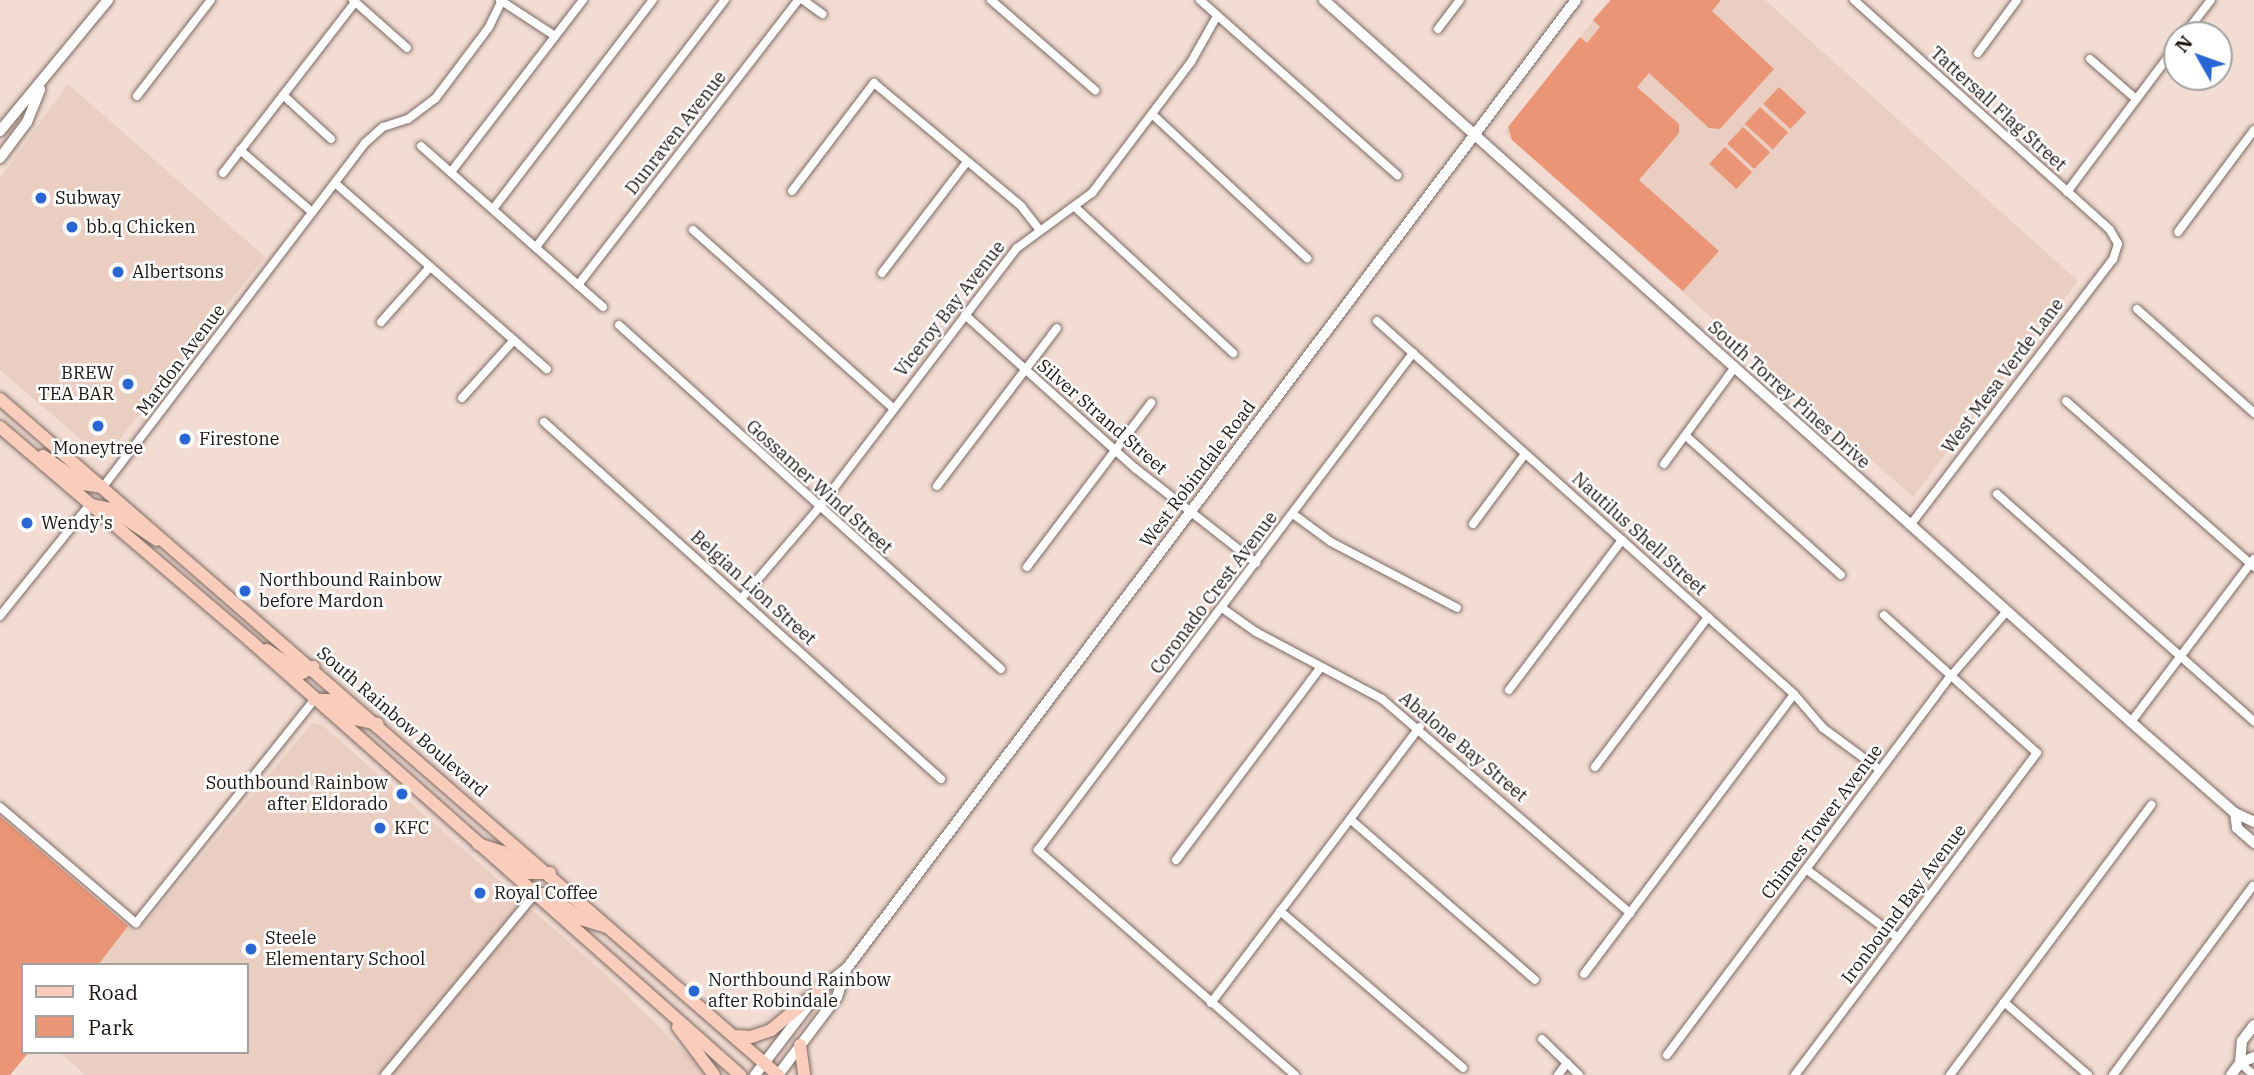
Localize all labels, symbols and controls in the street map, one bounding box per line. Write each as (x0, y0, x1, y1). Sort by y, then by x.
north arrow (2163, 21, 2233, 91)
text: N (2169, 30, 2197, 57)
street label: Tattersall Flag Street (1926, 42, 2070, 176)
street label: Dunraven Avenue (621, 67, 731, 199)
place label: Subway (55, 187, 121, 209)
marker: Subway (33, 190, 49, 206)
place label: bb.q Chicken (86, 216, 196, 238)
marker: bb.q Chicken (64, 219, 80, 235)
street label: Viceroy Bay Avenue (890, 237, 1010, 381)
place label: Albertsons (132, 261, 224, 283)
marker: Albertsons (110, 264, 126, 280)
street label: West Mesa Verde Lane (1938, 294, 2068, 458)
street label: Mardon Avenue (132, 300, 230, 420)
street label: South Torrey Pines Drive (1704, 317, 1874, 473)
street label: Silver Strand Street (1033, 355, 1171, 479)
place label: BREW TEA BAR (38, 363, 114, 406)
marker: BREW TEA BAR (120, 376, 136, 392)
street label: West Robindale Road (1136, 396, 1260, 552)
street label: Gossamer Wind Street (741, 416, 897, 558)
marker: Moneytree (90, 418, 106, 434)
place label: Firestone (199, 428, 279, 450)
marker: Firestone (177, 431, 193, 447)
place label: Moneytree (53, 437, 143, 459)
street label: Nautilus Shell Street (1567, 468, 1711, 600)
street label: Coronado Crest Avenue (1146, 507, 1282, 679)
place label: Wendy's (41, 512, 113, 534)
marker: Wendy's (19, 515, 35, 531)
street label: Belgian Lion Street (686, 526, 820, 650)
place label: Northbound Rainbow before Mardon (259, 570, 442, 612)
marker: Northbound Rainbow before Mardon (237, 583, 253, 599)
street label: South Rainbow Boulevard (313, 642, 491, 802)
street label: Abalone Bay Street (1395, 687, 1531, 807)
street label: Chimes Tower Avenue (1757, 740, 1887, 904)
place label: Southbound Rainbow after Eldorado (206, 773, 388, 816)
marker: Southbound Rainbow after Eldorado (394, 786, 410, 802)
place label: KFC (394, 817, 429, 839)
marker: KFC (372, 820, 388, 836)
street label: Ironbound Bay Avenue (1837, 820, 1971, 988)
place label: Royal Coffee (494, 882, 598, 904)
marker: Royal Coffee (472, 885, 488, 901)
place label: Steele Elementary School (265, 928, 425, 970)
marker: Steele Elementary School (243, 941, 259, 957)
legend (21, 963, 248, 1054)
place label: Northbound Rainbow after Robindale (708, 970, 891, 1012)
text: Road (88, 978, 138, 1006)
marker: Northbound Rainbow after Robindale (686, 983, 702, 999)
text: Park (88, 1013, 134, 1041)

